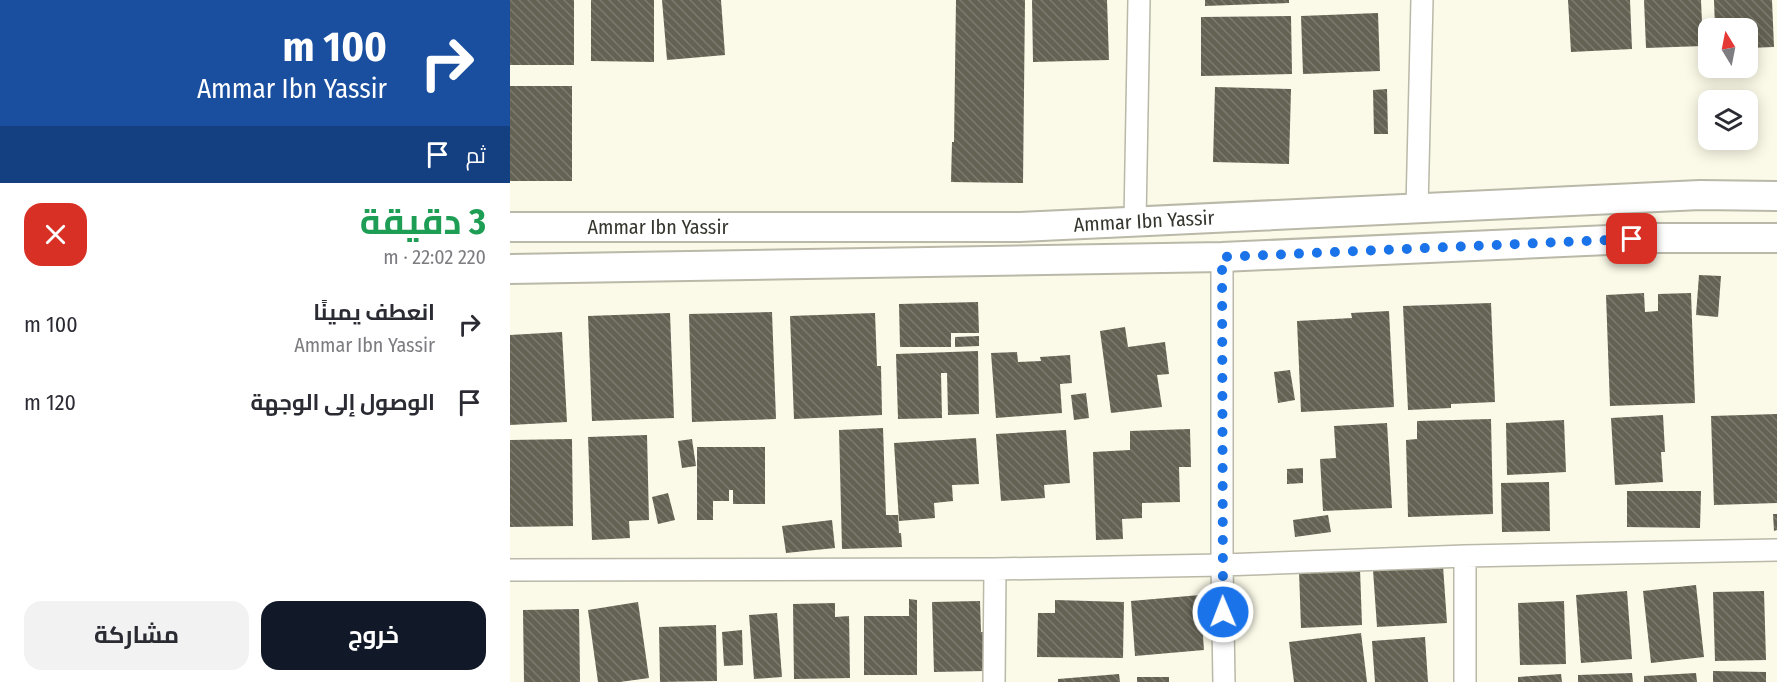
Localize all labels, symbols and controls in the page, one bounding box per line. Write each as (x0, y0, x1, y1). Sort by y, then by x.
north arrow (1698, 18, 1758, 78)
map controls (1698, 18, 1758, 150)
text: 100 m (283, 22, 387, 72)
icon: right (408, 24, 486, 102)
text: Ammar Ibn Yassir (197, 73, 387, 105)
button: layers (1698, 90, 1758, 150)
icon: arrive (421, 138, 454, 171)
text: ثم (466, 142, 486, 169)
text: 3 دقيقة (360, 200, 486, 244)
button: close (24, 203, 87, 266)
street label: Ammar Ibn Yassir (1073, 205, 1215, 237)
pin (1606, 213, 1657, 264)
street label: Ammar Ibn Yassir (588, 215, 728, 239)
icon: arrive (1615, 222, 1648, 255)
text: 220 m · 22:02 (383, 245, 486, 269)
text: انعطف يمينًا (313, 299, 435, 326)
icon: right (453, 308, 486, 341)
text: 100 m (24, 311, 78, 338)
text: Ammar Ibn Yassir (294, 333, 435, 357)
icon: arrive (453, 386, 486, 419)
text: 120 m (24, 389, 76, 416)
text: الوصول إلى الوجهة (251, 389, 435, 416)
position arrow (1191, 580, 1255, 644)
button: مشاركة (24, 601, 249, 670)
button: خروج (261, 601, 486, 670)

